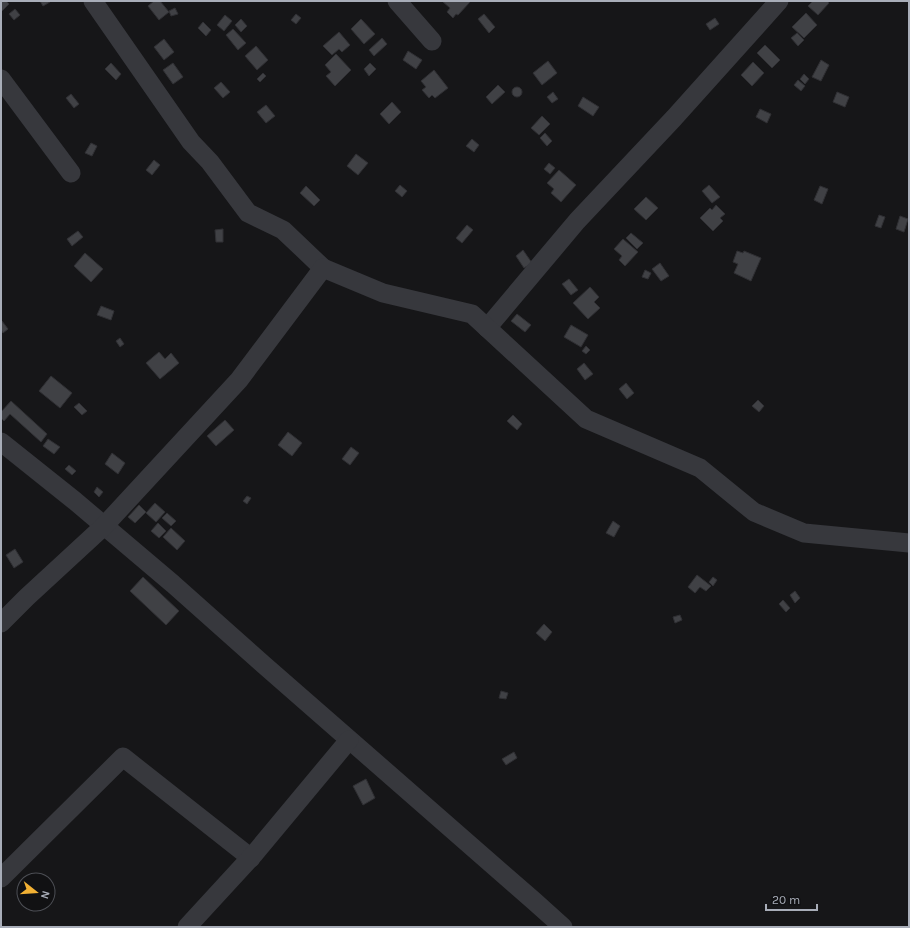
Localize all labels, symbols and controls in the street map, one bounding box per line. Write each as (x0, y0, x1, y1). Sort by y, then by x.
north arrow (16, 872, 56, 912)
scale bar (766, 886, 817, 912)
text: N (38, 889, 52, 900)
text: 20 m (772, 893, 800, 907)

